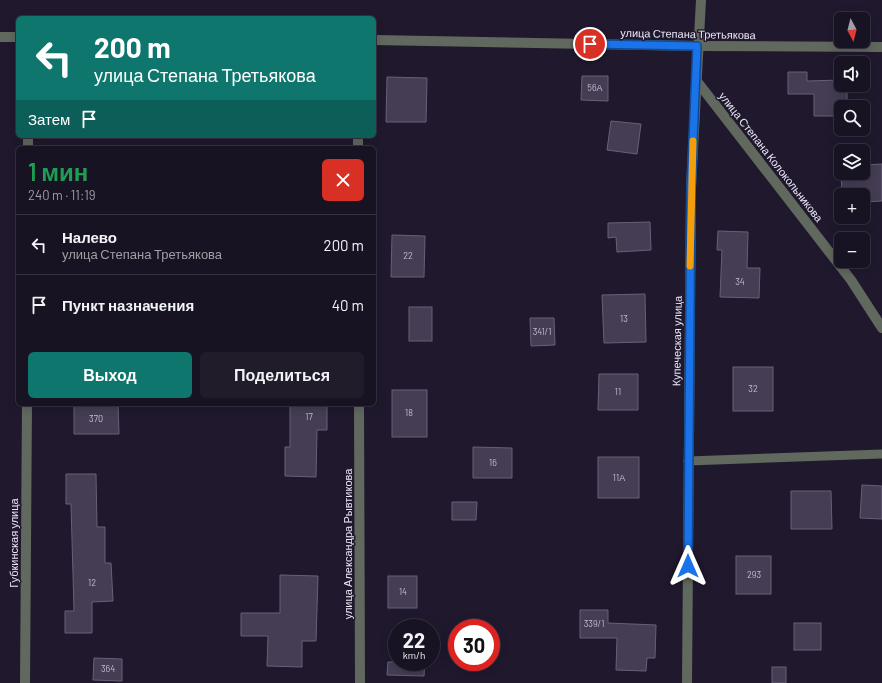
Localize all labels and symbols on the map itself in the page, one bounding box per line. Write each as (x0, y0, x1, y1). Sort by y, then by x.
north arrow (834, 12, 870, 48)
street label: улица Степана Третьякова (620, 26, 757, 41)
pin (573, 27, 607, 61)
house number: 56А (587, 82, 603, 93)
street label: улица Степана Колокольникова (717, 89, 827, 225)
house number: 22 (403, 250, 413, 261)
house number: 34 (735, 276, 745, 287)
street label: Купеческая улица (669, 295, 684, 386)
house number: 13 (620, 313, 628, 324)
house number: 341/1 (533, 326, 551, 337)
house number: 32 (748, 383, 758, 394)
house number: 11 (615, 386, 621, 397)
house number: 18 (405, 407, 413, 418)
house number: 17 (305, 411, 313, 422)
house number: 370 (89, 413, 103, 424)
house number: 16 (489, 457, 497, 468)
street label: улица Александра Рывтикова (341, 468, 354, 619)
house number: 11А (613, 472, 625, 483)
street label: Губкинская улица (7, 497, 20, 588)
position arrow (667, 545, 709, 587)
house number: 293 (747, 569, 761, 580)
house number: 12 (88, 577, 96, 588)
house number: 14 (399, 586, 407, 597)
house number: 339/1 (584, 618, 604, 629)
speed limit sign: 30 (448, 619, 500, 671)
house number: 364 (101, 663, 115, 674)

